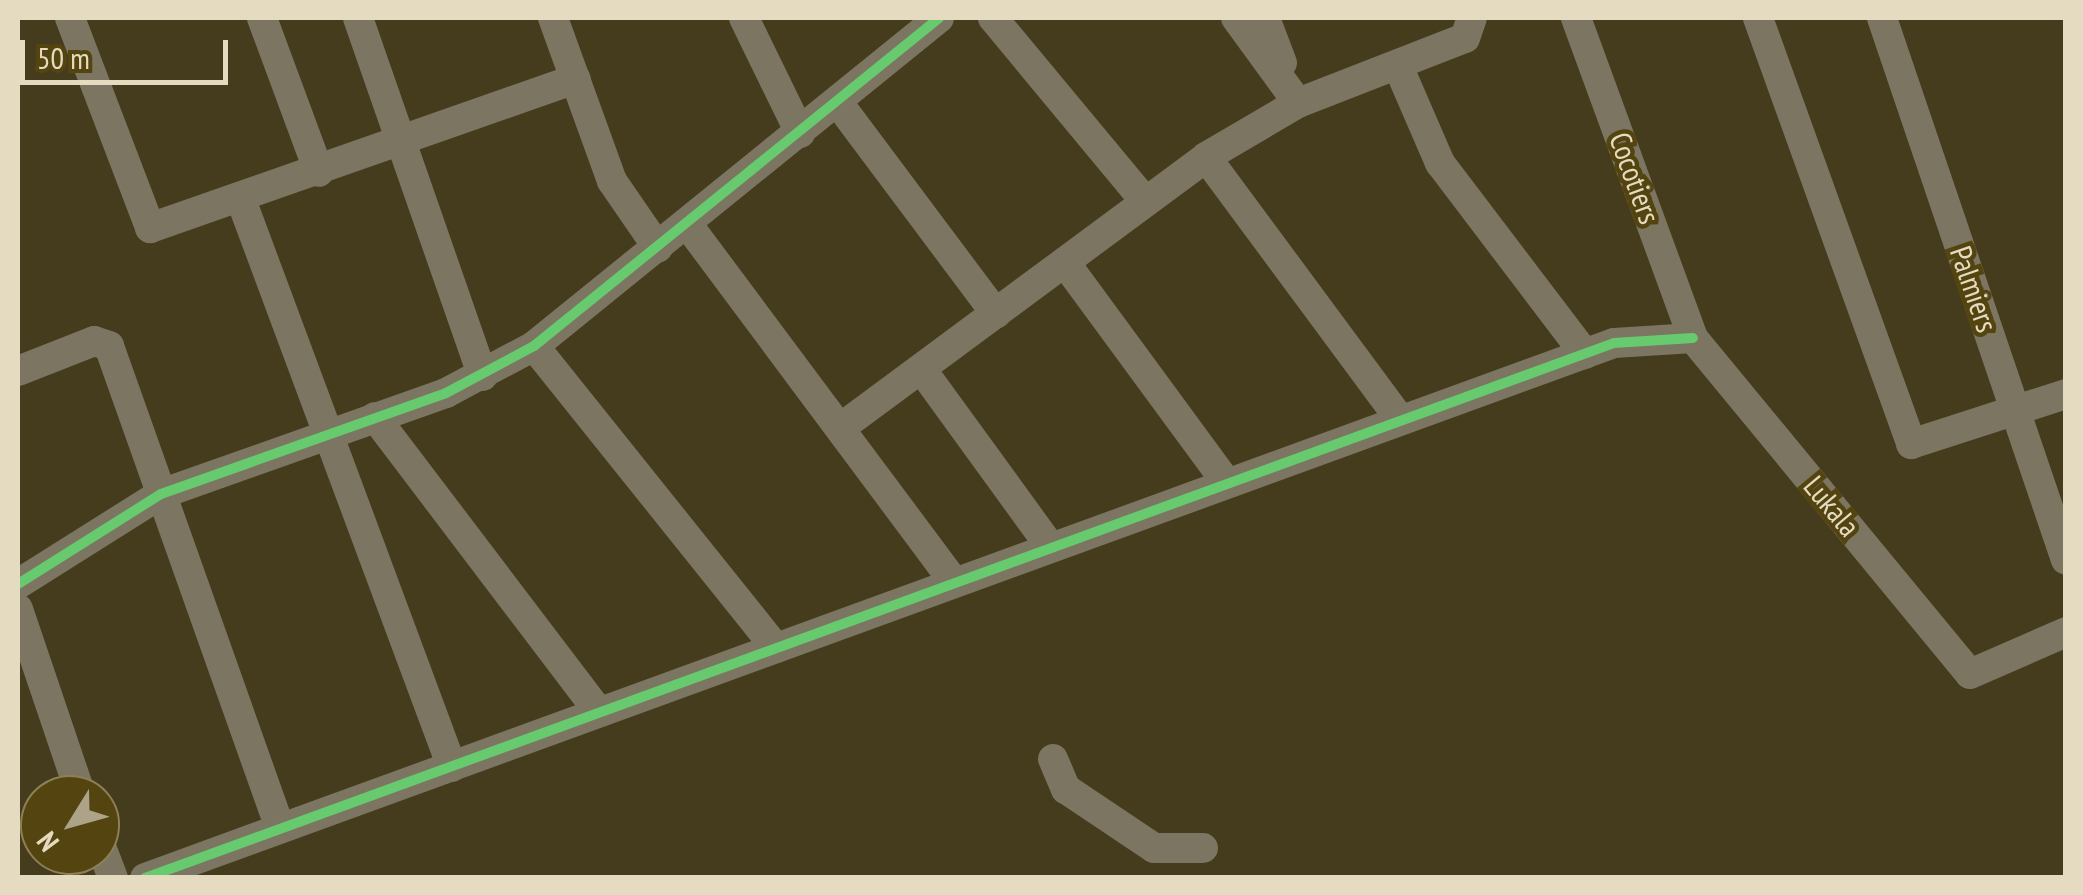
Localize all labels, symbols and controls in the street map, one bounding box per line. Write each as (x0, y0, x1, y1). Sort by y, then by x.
scale bar (25, 20, 232, 82)
text: 50 m (37, 38, 90, 77)
street label: Cocotiers (1602, 127, 1668, 229)
street label: Palmiers (1943, 241, 2005, 337)
street label: Lukala (1796, 469, 1868, 543)
north arrow (20, 775, 120, 875)
text: N (28, 825, 67, 859)

